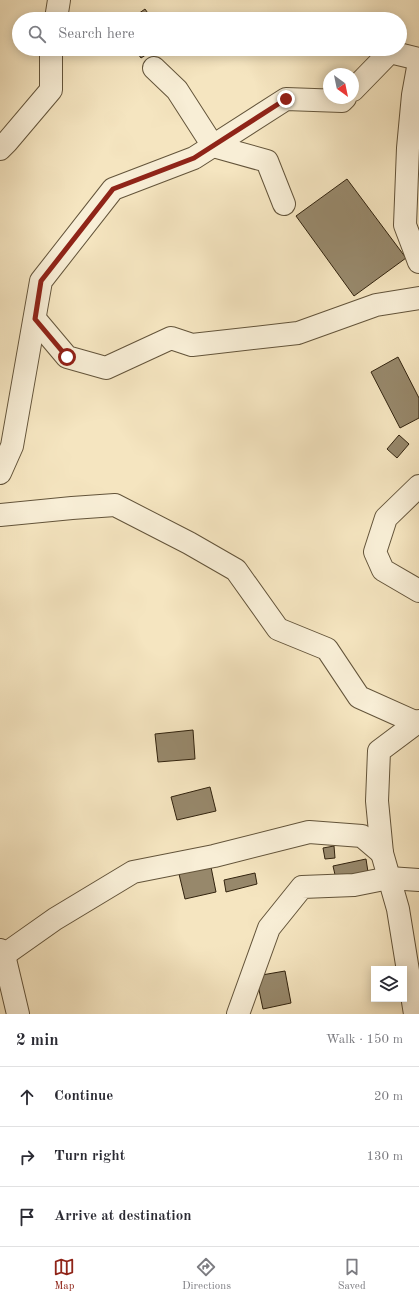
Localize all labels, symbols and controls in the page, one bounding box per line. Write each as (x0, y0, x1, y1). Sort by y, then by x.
search box (12, 12, 407, 56)
icon: search (26, 23, 48, 45)
text: Search here (58, 27, 135, 42)
north arrow (323, 68, 359, 104)
route end (277, 90, 295, 108)
route start (58, 348, 76, 366)
map controls (371, 966, 407, 1002)
button: layers (371, 966, 407, 1002)
text: 2 min (16, 1032, 59, 1049)
text: Walk · 150 m (326, 1033, 403, 1046)
icon: ahead (16, 1086, 38, 1108)
text: Continue (54, 1089, 113, 1104)
text: 20 m (374, 1090, 403, 1103)
icon: right (16, 1146, 38, 1168)
text: Turn right (54, 1149, 125, 1164)
text: 130 m (366, 1150, 403, 1163)
icon: arrive (16, 1206, 38, 1228)
text: Arrive at destination (54, 1209, 192, 1224)
tab: Map (53, 1256, 75, 1294)
tab: Directions (182, 1256, 231, 1294)
tab: Saved (338, 1256, 366, 1294)

